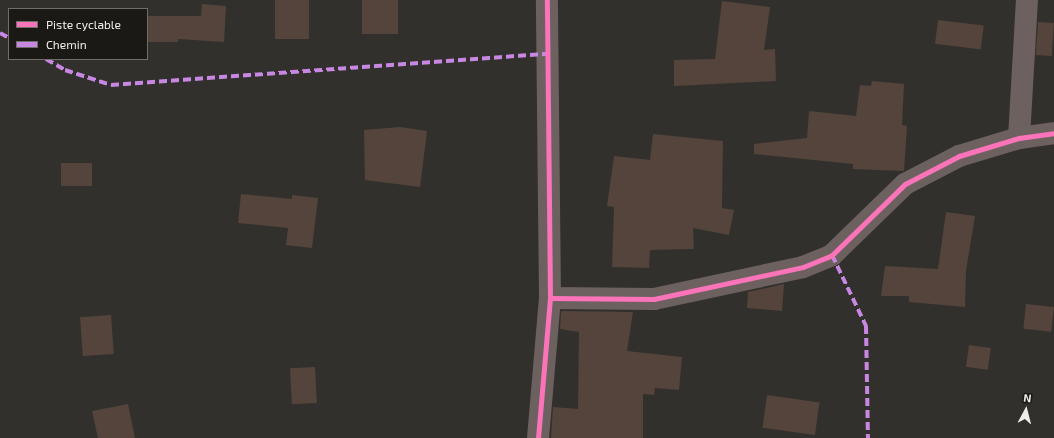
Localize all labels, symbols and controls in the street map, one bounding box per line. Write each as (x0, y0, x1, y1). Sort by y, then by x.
legend (8, 8, 148, 60)
text: Piste cyclable (46, 17, 121, 31)
text: Chemin (46, 37, 87, 51)
north arrow (1006, 390, 1046, 430)
text: N (1023, 391, 1032, 405)

